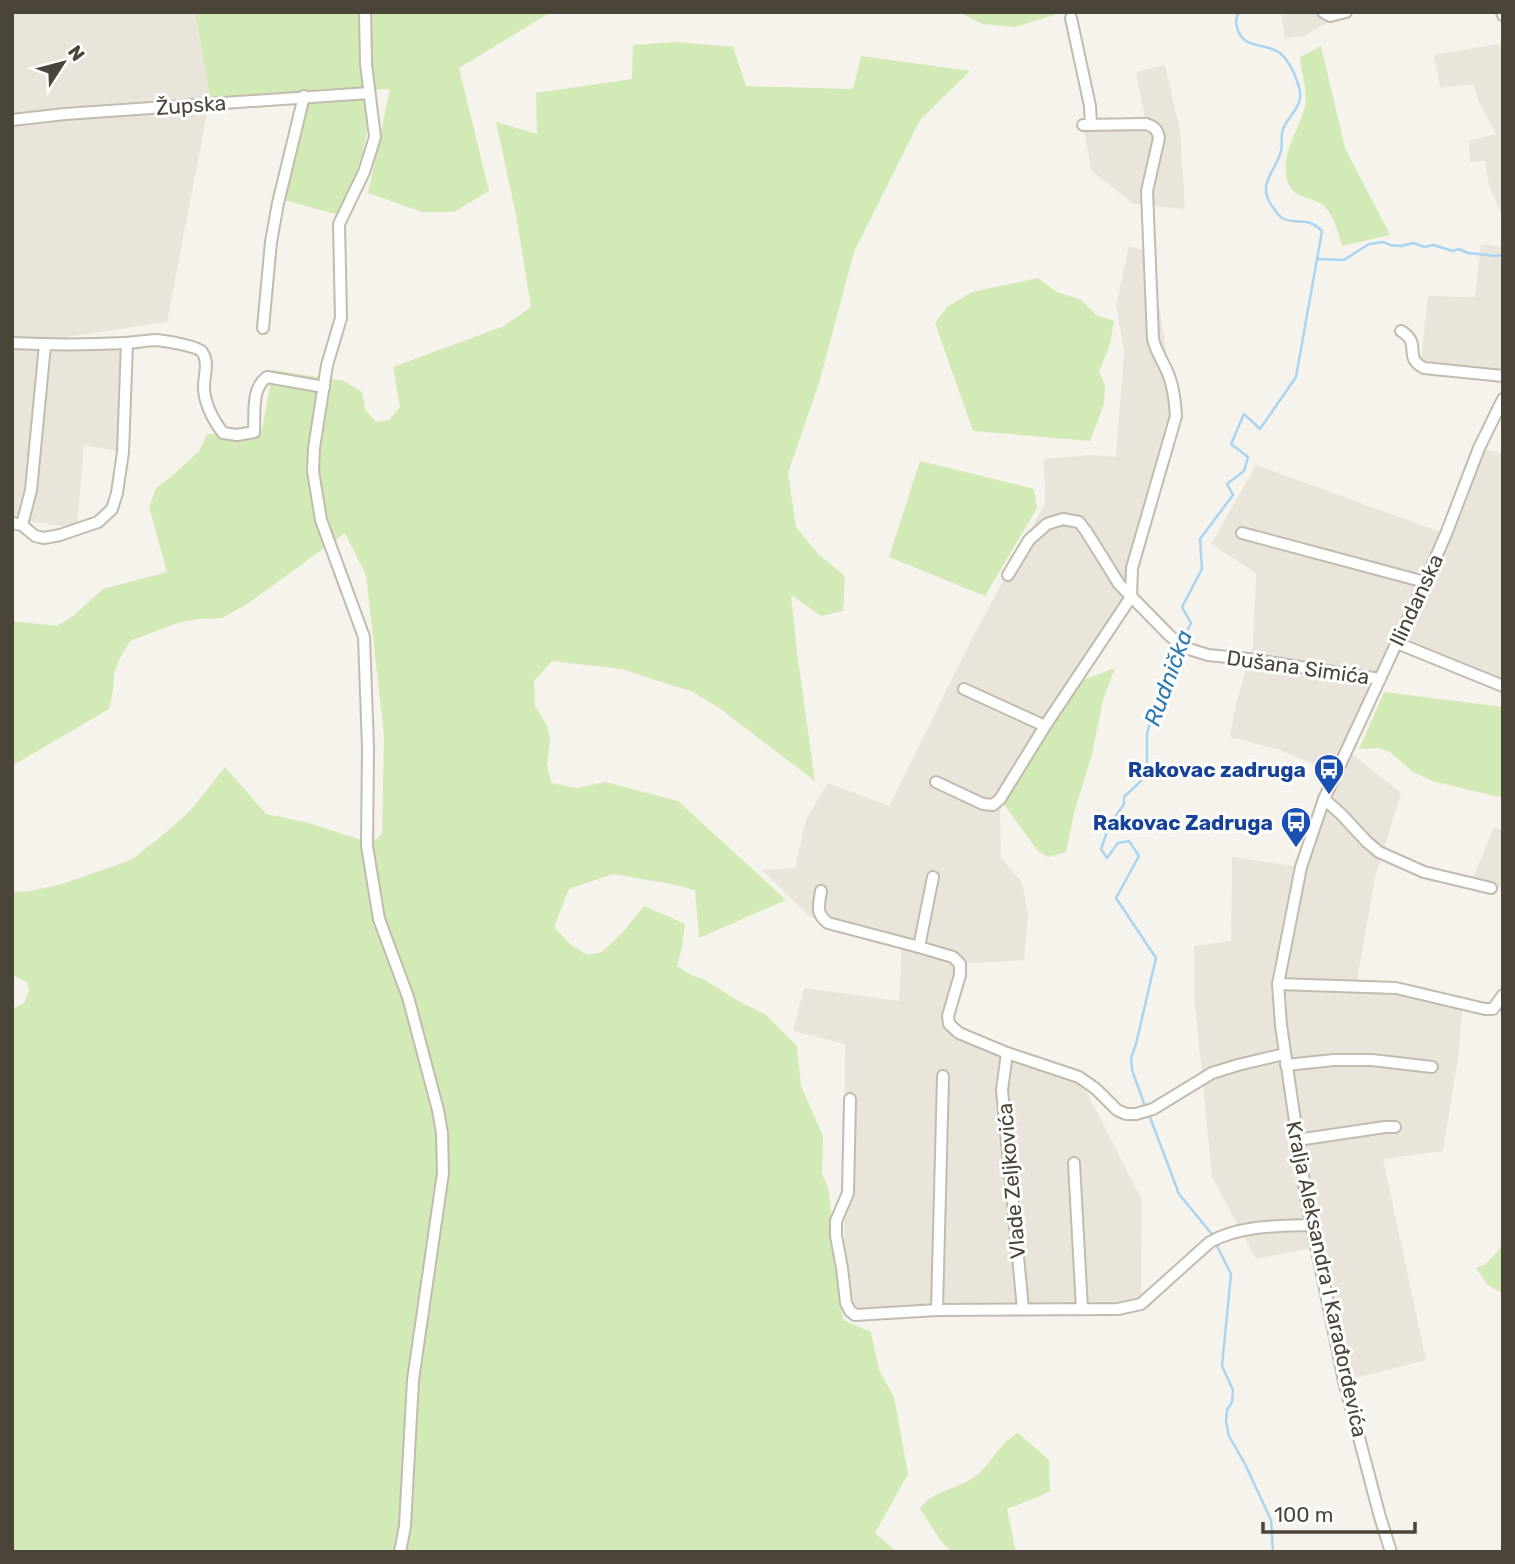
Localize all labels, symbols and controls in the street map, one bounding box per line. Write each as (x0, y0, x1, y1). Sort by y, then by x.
north arrow (28, 28, 98, 98)
text: N (63, 41, 90, 66)
street label: Župska (155, 90, 227, 120)
street label: Ilindanska (1384, 550, 1448, 650)
water label: Rudnička (1138, 626, 1198, 730)
street label: Dušana Simića (1225, 645, 1371, 689)
bus stop icon: Rakovac zadruga (1312, 752, 1346, 796)
place label: Rakovac zadruga (1128, 757, 1306, 782)
bus stop icon: Rakovac Zadruga (1279, 805, 1313, 849)
place label: Rakovac Zadruga (1093, 810, 1273, 835)
street label: Vlade Zeljkovića (992, 1102, 1030, 1260)
street label: Kralja Aleksandra I Karađorđevića (1281, 1119, 1373, 1439)
scale bar (1263, 1490, 1415, 1534)
text: 100 m (1274, 1502, 1333, 1527)

